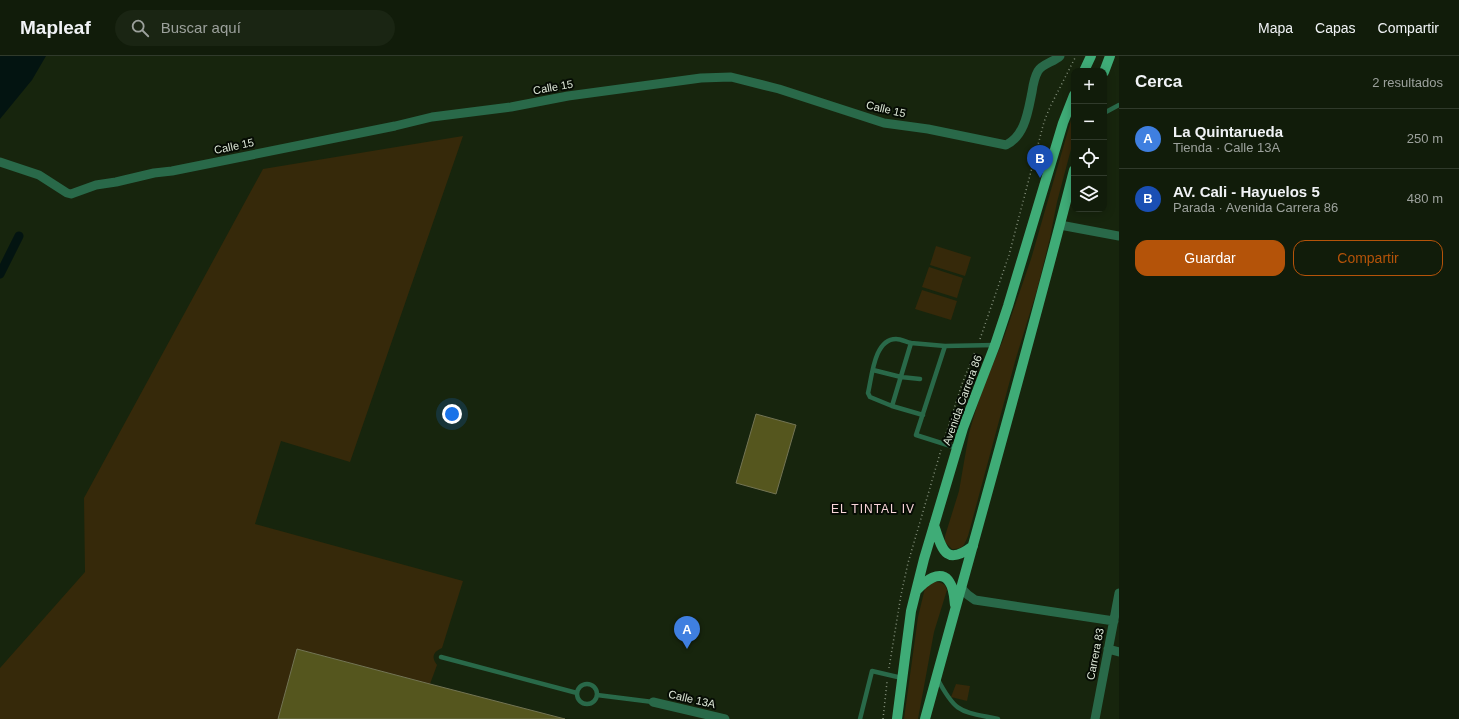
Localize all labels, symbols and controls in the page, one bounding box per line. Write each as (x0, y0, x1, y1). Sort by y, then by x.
search box (115, 10, 395, 46)
text: Mapleaf (20, 17, 91, 38)
icon: search (129, 17, 151, 39)
text: Buscar aquí (161, 19, 241, 36)
text: Mapa (1258, 20, 1293, 36)
text: Capas (1315, 20, 1356, 36)
text: Compartir (1378, 20, 1439, 36)
map controls (1071, 68, 1107, 212)
button: + (1071, 68, 1107, 104)
text: Cerca (1135, 72, 1182, 91)
text: 2 resultados (1372, 75, 1443, 90)
street label: Calle 15 (532, 78, 574, 96)
street label: Calle 15 (865, 99, 907, 119)
button: − (1071, 104, 1107, 140)
text: La Quintarueda (1173, 123, 1283, 140)
text: A (1143, 131, 1153, 146)
text: 250 m (1407, 131, 1443, 146)
street label: Calle 15 (213, 136, 255, 156)
button: locate (1071, 140, 1107, 176)
text: Tienda · Calle 13A (1173, 140, 1280, 155)
pin: B (1027, 145, 1053, 178)
button: layers (1071, 176, 1107, 212)
text: AV. Cali - Hayuelos 5 (1173, 183, 1320, 200)
text: B (1143, 191, 1153, 206)
text: 480 m (1407, 191, 1443, 206)
text: Parada · Avenida Carrera 86 (1173, 200, 1338, 215)
button: Guardar (1135, 240, 1285, 276)
button: Compartir (1293, 240, 1443, 276)
street label: Avenida Carrera 86 (940, 353, 984, 447)
your location (442, 404, 462, 424)
district label: EL TINTAL IV (831, 502, 915, 516)
pin: A (674, 616, 700, 649)
street label: Carrera 83 (1084, 627, 1106, 681)
street label: Calle 13A (667, 688, 717, 710)

